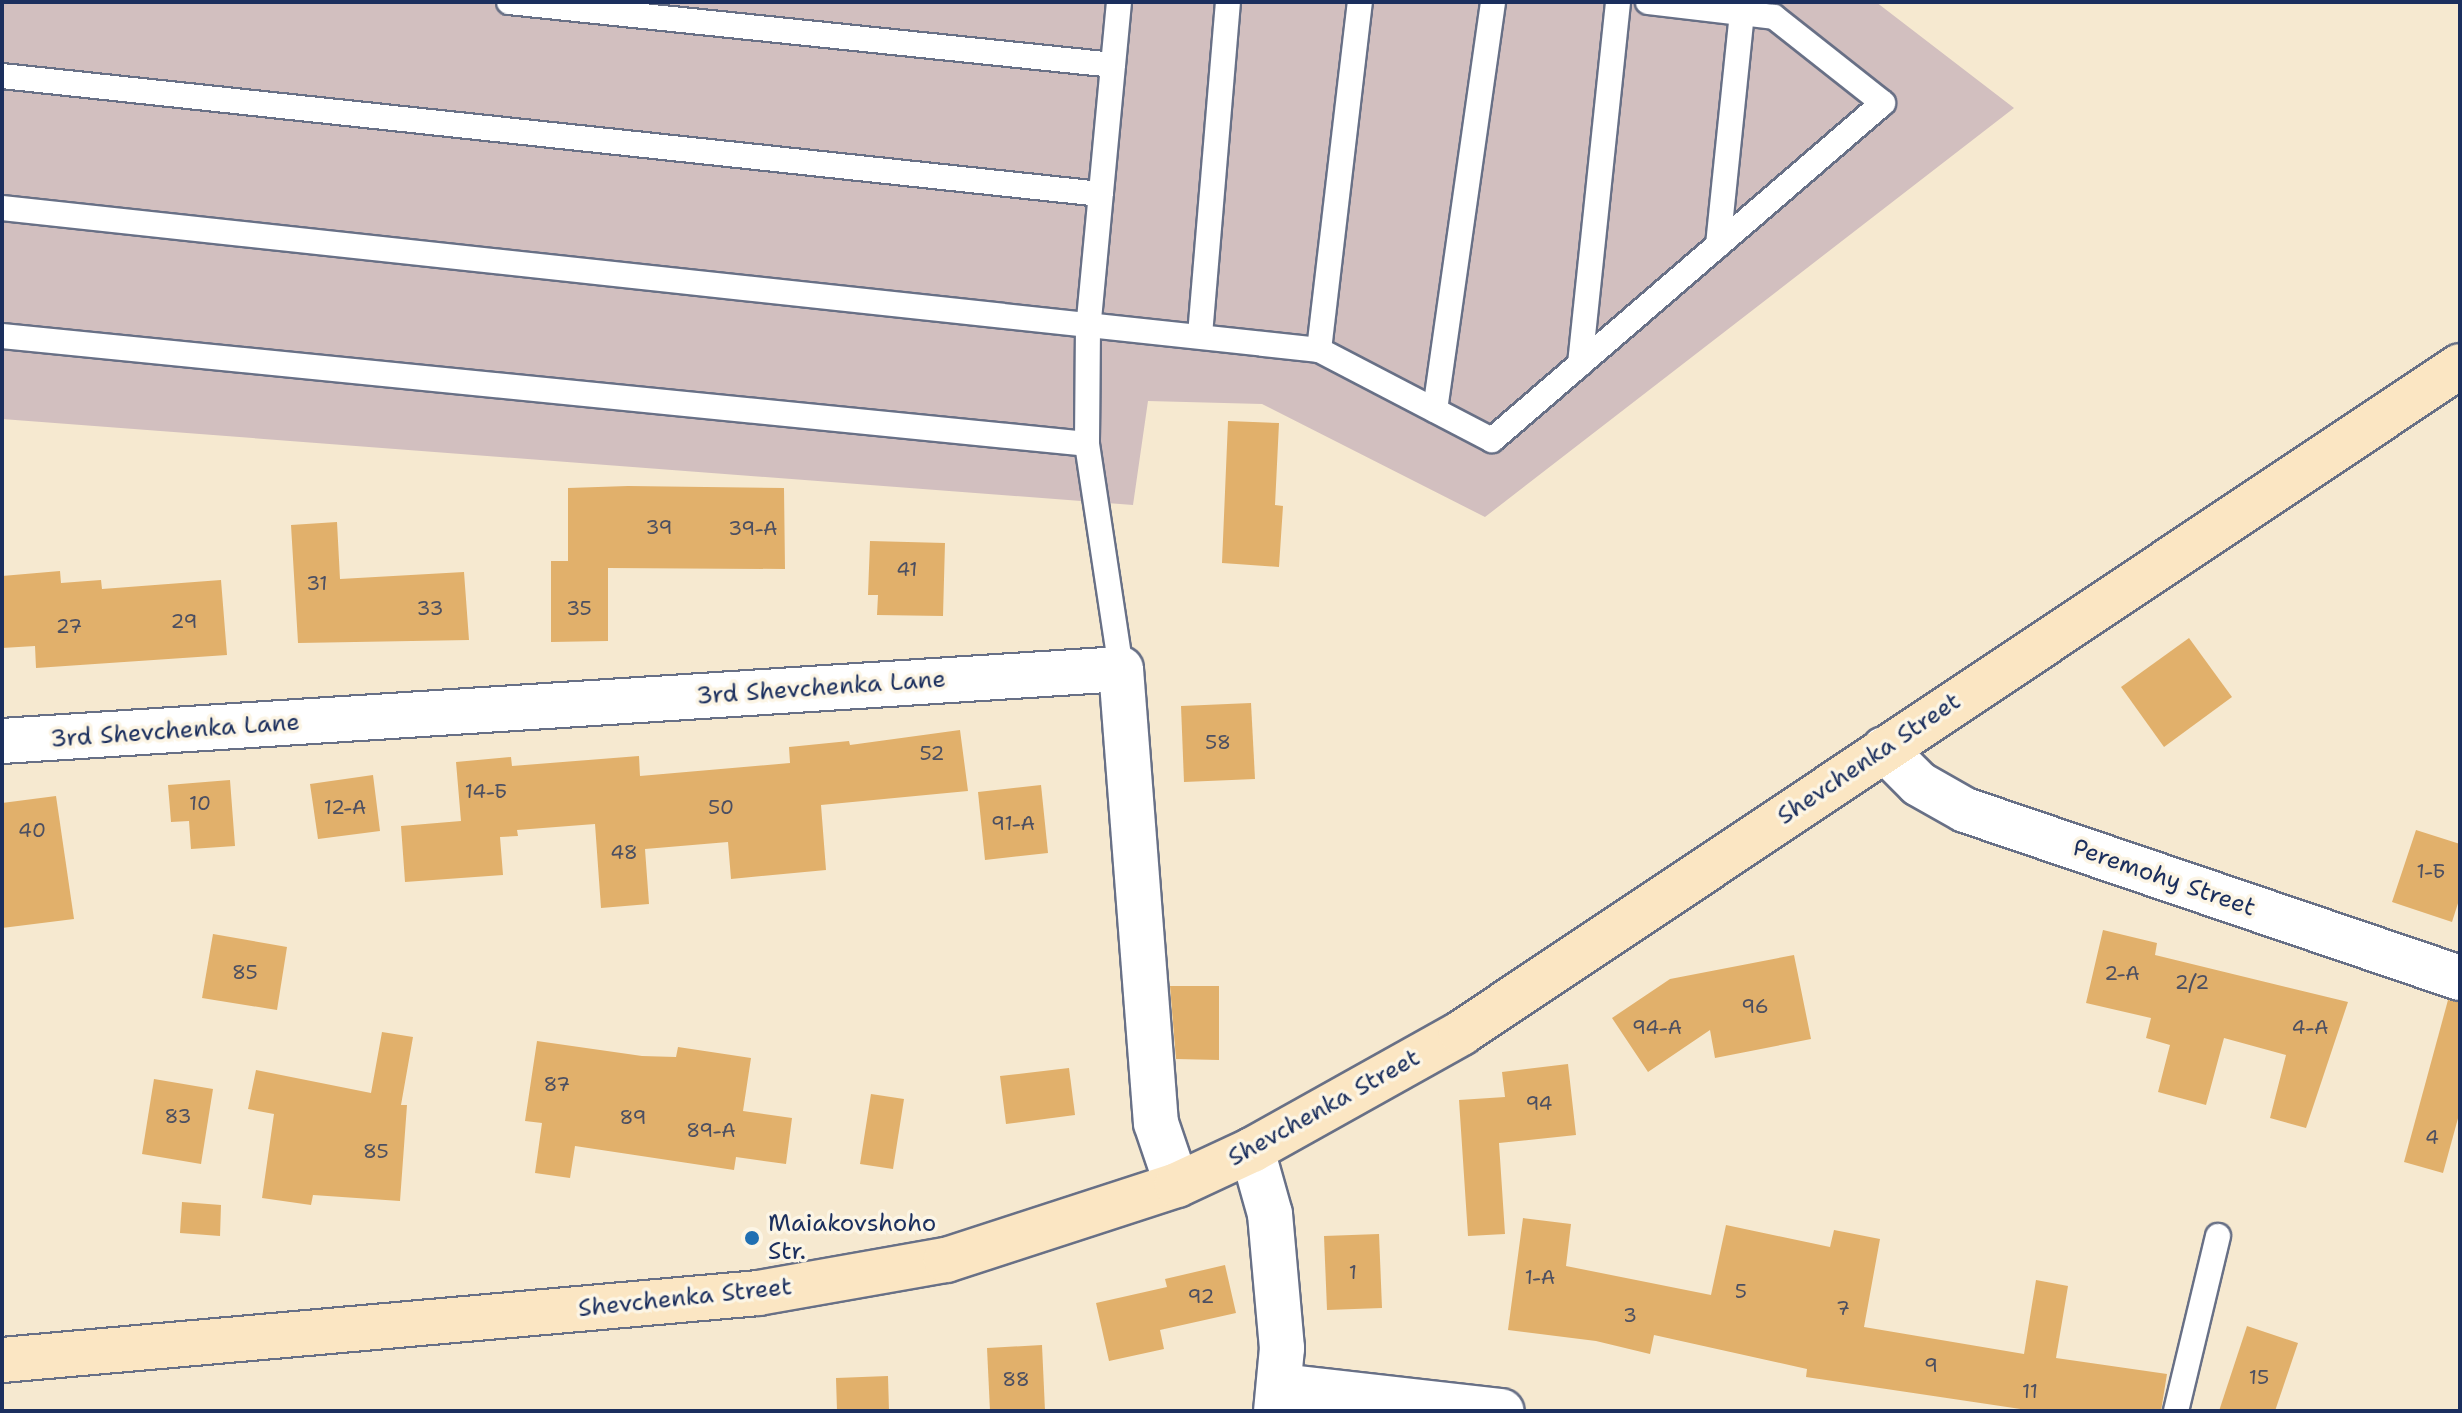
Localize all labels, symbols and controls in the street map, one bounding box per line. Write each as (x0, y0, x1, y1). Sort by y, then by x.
house number: 39 (646, 515, 672, 539)
house number: 39-А (728, 516, 778, 540)
house number: 41 (896, 557, 918, 581)
house number: 31 (306, 571, 328, 595)
house number: 33 (417, 596, 443, 620)
house number: 35 (566, 596, 592, 620)
house number: 29 (171, 609, 197, 633)
house number: 27 (56, 614, 82, 638)
street label: 3rd Shevchenka Lane (695, 665, 947, 711)
street label: Shevchenka Street (1772, 687, 1966, 831)
street label: 3rd Shevchenka Lane (49, 708, 301, 754)
house number: 58 (1205, 730, 1231, 754)
house number: 52 (919, 741, 945, 765)
house number: 14-Б (465, 779, 507, 803)
house number: 10 (189, 791, 211, 815)
house number: 12-А (324, 795, 366, 819)
house number: 50 (708, 795, 734, 819)
house number: 91-А (991, 811, 1035, 835)
house number: 40 (18, 818, 46, 842)
street label: Peremohy Street (2069, 833, 2259, 923)
house number: 48 (610, 840, 638, 864)
house number: 1-Б (2417, 859, 2445, 883)
house number: 85 (232, 960, 258, 984)
house number: 2-А (2104, 961, 2140, 985)
house number: 2/2 (2175, 970, 2209, 994)
house number: 96 (1741, 994, 1769, 1018)
house number: 94-А (1632, 1015, 1682, 1039)
house number: 4-А (2292, 1015, 2328, 1039)
street label: Shevchenka Street (1223, 1043, 1425, 1173)
house number: 87 (544, 1072, 570, 1096)
house number: 94 (1525, 1091, 1553, 1115)
house number: 83 (165, 1104, 191, 1128)
house number: 89 (620, 1105, 646, 1129)
house number: 89-А (686, 1118, 736, 1142)
house number: 4 (2425, 1125, 2439, 1149)
house number: 85 (363, 1139, 389, 1163)
place label: Maiakovshoho Str. (768, 1210, 936, 1266)
marker: Maiakovshoho Str. (743, 1229, 761, 1247)
house number: 1 (1349, 1260, 1357, 1284)
house number: 1-А (1525, 1265, 1555, 1289)
street label: Shevchenka Street (577, 1272, 793, 1324)
house number: 5 (1735, 1279, 1747, 1303)
house number: 92 (1188, 1284, 1214, 1308)
house number: 7 (1836, 1296, 1850, 1320)
house number: 3 (1623, 1303, 1637, 1327)
house number: 9 (1924, 1353, 1938, 1377)
house number: 15 (2249, 1365, 2269, 1389)
house number: 88 (1002, 1367, 1030, 1391)
house number: 11 (2022, 1379, 2038, 1403)

